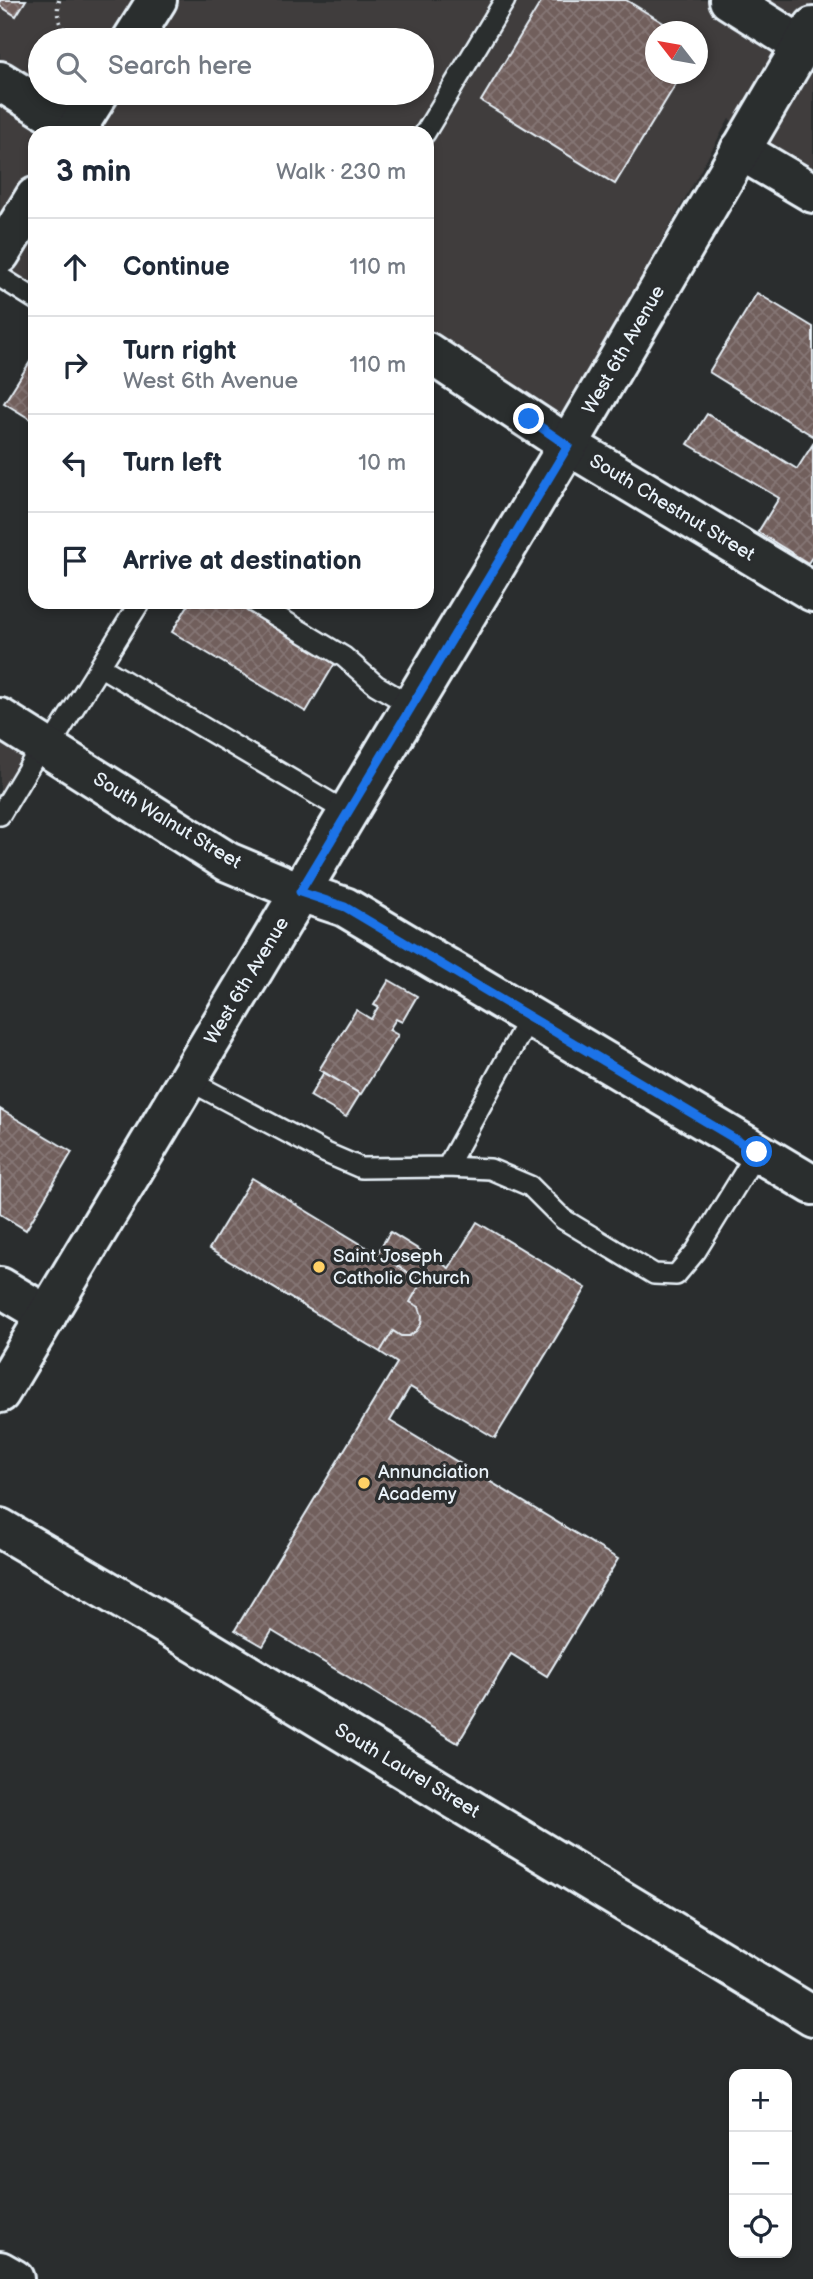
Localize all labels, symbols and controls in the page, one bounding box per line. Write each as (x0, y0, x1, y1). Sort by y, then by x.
north arrow (645, 21, 708, 84)
search box (28, 28, 434, 105)
icon: search (52, 48, 90, 86)
text: Search here (108, 51, 252, 82)
text: 3 min (56, 154, 131, 190)
text: Walk · 230 m (276, 158, 406, 186)
icon: ahead (56, 248, 94, 286)
text: Continue (123, 252, 230, 283)
text: 110 m (349, 253, 406, 281)
street label: West 6th Avenue (578, 282, 670, 418)
text: Turn right (123, 336, 236, 367)
icon: right (56, 346, 94, 384)
text: 110 m (349, 351, 406, 379)
text: West 6th Avenue (123, 367, 298, 395)
route end (513, 403, 544, 434)
icon: left (56, 444, 94, 482)
text: Turn left (123, 448, 222, 479)
text: 10 m (358, 449, 406, 477)
street label: South Chestnut Street (585, 450, 759, 567)
icon: arrive (56, 542, 94, 580)
text: Arrive at destination (123, 546, 362, 577)
street label: South Walnut Street (89, 768, 245, 874)
street label: West 6th Avenue (200, 913, 294, 1049)
route start (741, 1136, 772, 1167)
place label: Saint Joseph Catholic Church (333, 1245, 470, 1290)
marker: Saint Joseph Catholic Church (311, 1259, 327, 1275)
place label: Annunciation Academy (378, 1461, 489, 1506)
marker: Annunciation Academy (356, 1475, 372, 1491)
street label: South Laurel Street (330, 1719, 484, 1823)
map controls (729, 2069, 792, 2258)
button: + (729, 2069, 792, 2132)
button: − (729, 2132, 792, 2195)
button: locate (729, 2195, 792, 2258)

